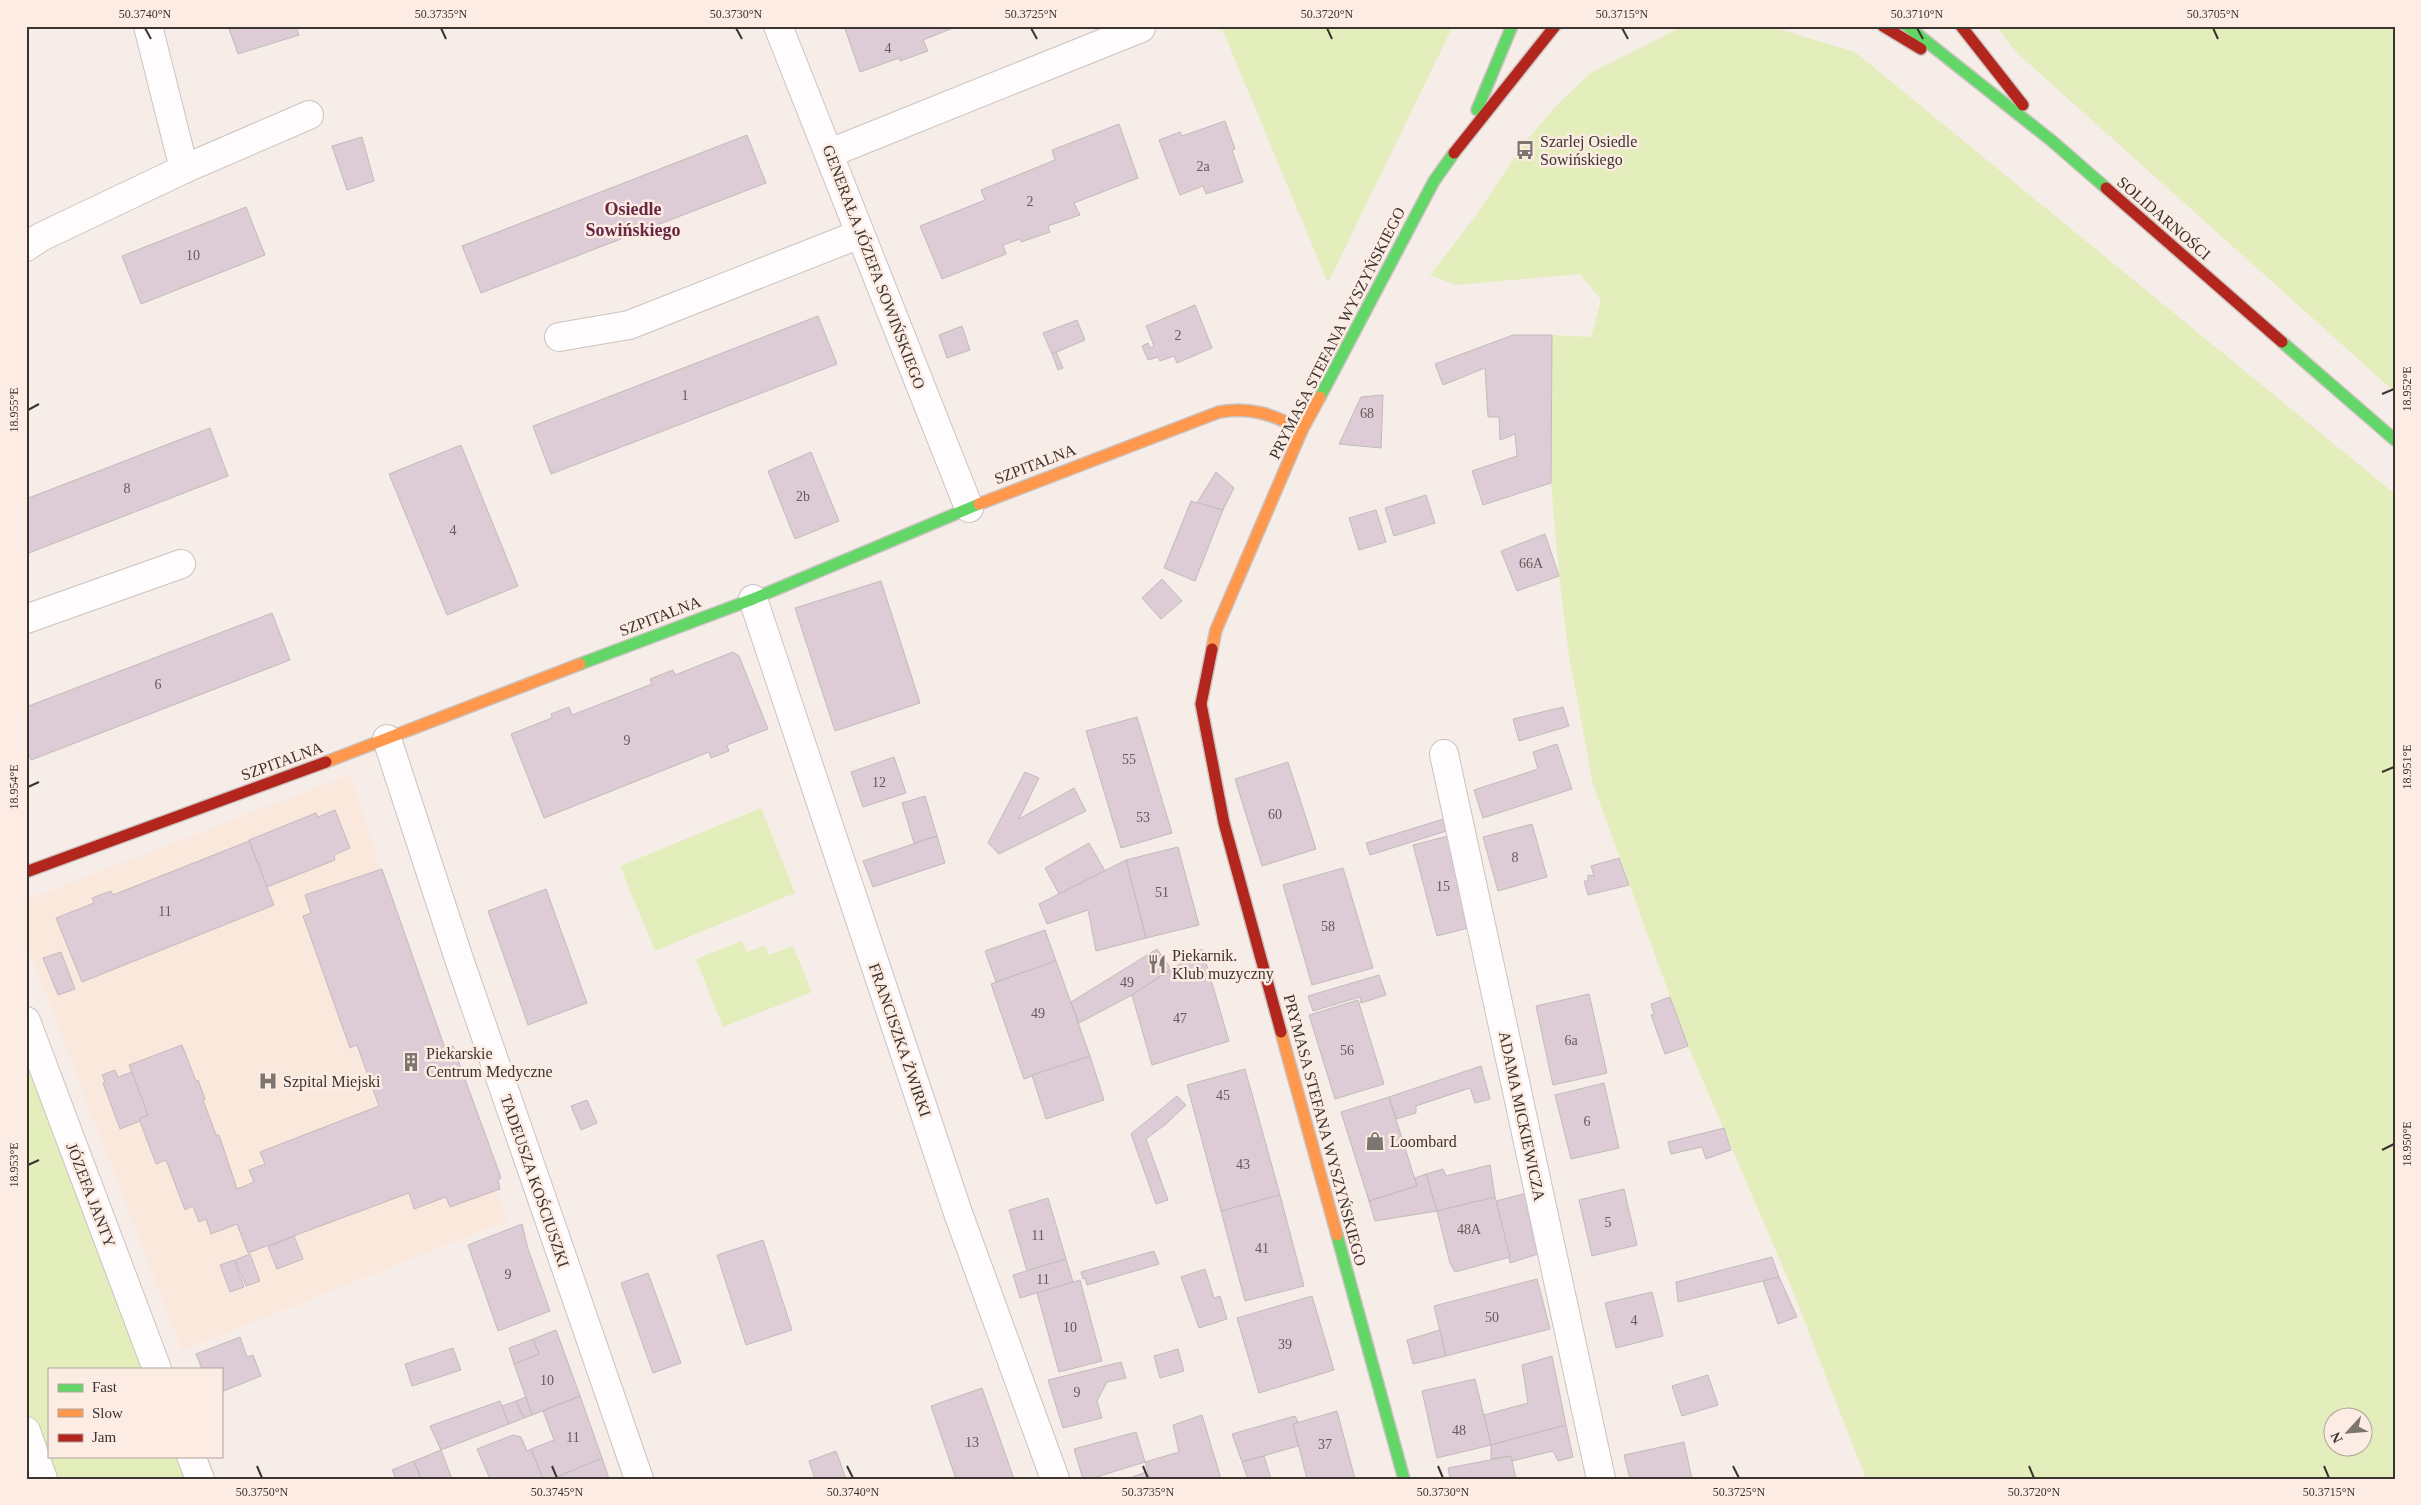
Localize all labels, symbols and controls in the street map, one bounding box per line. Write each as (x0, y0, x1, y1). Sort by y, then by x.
text: 50.3740°N (119, 7, 172, 21)
text: 50.3735°N (415, 7, 468, 21)
text: 50.3730°N (710, 7, 763, 21)
text: 50.3725°N (1005, 7, 1058, 21)
text: 50.3720°N (1301, 7, 1354, 21)
text: 50.3715°N (1596, 7, 1649, 21)
text: 50.3710°N (1891, 7, 1944, 21)
text: 50.3705°N (2187, 7, 2240, 21)
house number: 4 (885, 41, 892, 56)
place label: Szarlej Osiedle Sowińskiego (1540, 133, 1637, 169)
bus stop icon: Szarlej Osiedle Sowińskiego (1514, 139, 1536, 161)
street label: GENERAŁA JÓZEFA SOWIŃSKIEGO (819, 142, 929, 391)
house number: 2a (1196, 159, 1210, 174)
street label: SOLIDARNOŚCI (2114, 172, 2215, 263)
house number: 2 (1027, 194, 1034, 209)
district label: Osiedle Sowińskiego (585, 199, 681, 240)
street label: PRYMASA STEFANA WYSZYŃSKIEGO (1265, 204, 1408, 462)
house number: 10 (186, 248, 200, 263)
house number: 2 (1175, 328, 1182, 343)
text: 18.952°E (2400, 366, 2414, 412)
text: 18.955°E (7, 387, 21, 433)
house number: 1 (682, 388, 689, 403)
house number: 68 (1360, 406, 1374, 421)
street label: SZPITALNA (992, 441, 1079, 487)
house number: 8 (124, 481, 131, 496)
house number: 2b (796, 489, 810, 504)
house number: 4 (450, 523, 457, 538)
house number: 66A (1519, 556, 1544, 571)
street label: SZPITALNA (617, 593, 704, 639)
house number: 6 (155, 677, 162, 692)
house number: 9 (624, 733, 631, 748)
street label: SZPITALNA (239, 738, 326, 784)
text: 18.951°E (2400, 744, 2414, 790)
house number: 55 (1122, 752, 1136, 767)
text: 18.954°E (7, 764, 21, 810)
house number: 12 (872, 775, 886, 790)
house number: 60 (1268, 807, 1282, 822)
house number: 53 (1136, 810, 1150, 825)
house number: 8 (1512, 850, 1519, 865)
house number: 15 (1436, 879, 1450, 894)
house number: 51 (1155, 885, 1169, 900)
house number: 11 (158, 904, 172, 919)
house number: 58 (1321, 919, 1335, 934)
place label: Piekarnik. Klub muzyczny (1172, 947, 1274, 983)
restaurant icon: Piekarnik. Klub muzyczny (1146, 953, 1168, 975)
street label: FRANCISZKA ŻWIRKI (866, 961, 934, 1119)
house number: 49 (1120, 975, 1134, 990)
street label: PRYMASA STEFANA WYSZYŃSKIEGO (1281, 992, 1370, 1268)
house number: 49 (1031, 1006, 1045, 1021)
house number: 47 (1173, 1011, 1187, 1026)
street label: ADAMA MICKIEWICZA (1496, 1030, 1548, 1203)
house number: 6a (1564, 1033, 1578, 1048)
house number: 56 (1340, 1043, 1354, 1058)
place label: Piekarskie Centrum Medyczne (426, 1045, 553, 1081)
building icon: Piekarskie Centrum Medyczne (400, 1051, 422, 1073)
hospital icon: Szpital Miejski (257, 1070, 279, 1092)
place label: Szpital Miejski (283, 1073, 381, 1091)
house number: 45 (1216, 1088, 1230, 1103)
street label: TADEUSZA KOŚCIUSZKI (497, 1092, 574, 1270)
house number: 6 (1584, 1114, 1591, 1129)
text: 18.950°E (2400, 1121, 2414, 1167)
shop icon: Loombard (1364, 1130, 1386, 1152)
place label: Loombard (1390, 1133, 1457, 1150)
street label: JÓZEFA JANTY (63, 1140, 120, 1250)
text: 18.953°E (7, 1142, 21, 1188)
house number: 43 (1236, 1157, 1250, 1172)
house number: 5 (1605, 1215, 1612, 1230)
house number: 48A (1457, 1222, 1482, 1237)
house number: 11 (1031, 1228, 1045, 1243)
house number: 41 (1255, 1241, 1269, 1256)
house number: 9 (505, 1267, 512, 1282)
house number: 11 (1036, 1272, 1050, 1287)
house number: 50 (1485, 1310, 1499, 1325)
house number: 4 (1631, 1313, 1638, 1328)
house number: 10 (1063, 1320, 1077, 1335)
house number: 39 (1278, 1337, 1292, 1352)
legend (48, 1368, 222, 1458)
house number: 10 (540, 1373, 554, 1388)
text: Fast (92, 1379, 118, 1395)
house number: 9 (1074, 1385, 1081, 1400)
text: Slow (92, 1405, 123, 1421)
north arrow (2324, 1408, 2374, 1458)
house number: 48 (1452, 1423, 1466, 1438)
text: Jam (92, 1429, 116, 1445)
house number: 11 (566, 1430, 580, 1445)
text: N (2328, 1430, 2346, 1445)
house number: 13 (965, 1435, 979, 1450)
house number: 37 (1318, 1437, 1332, 1452)
text: 50.3750°N (236, 1485, 289, 1499)
text: 50.3745°N (531, 1485, 584, 1499)
text: 50.3740°N (827, 1485, 880, 1499)
text: 50.3735°N (1122, 1485, 1175, 1499)
text: 50.3730°N (1417, 1485, 1470, 1499)
text: 50.3725°N (1713, 1485, 1766, 1499)
text: 50.3720°N (2008, 1485, 2061, 1499)
text: 50.3715°N (2303, 1485, 2356, 1499)

